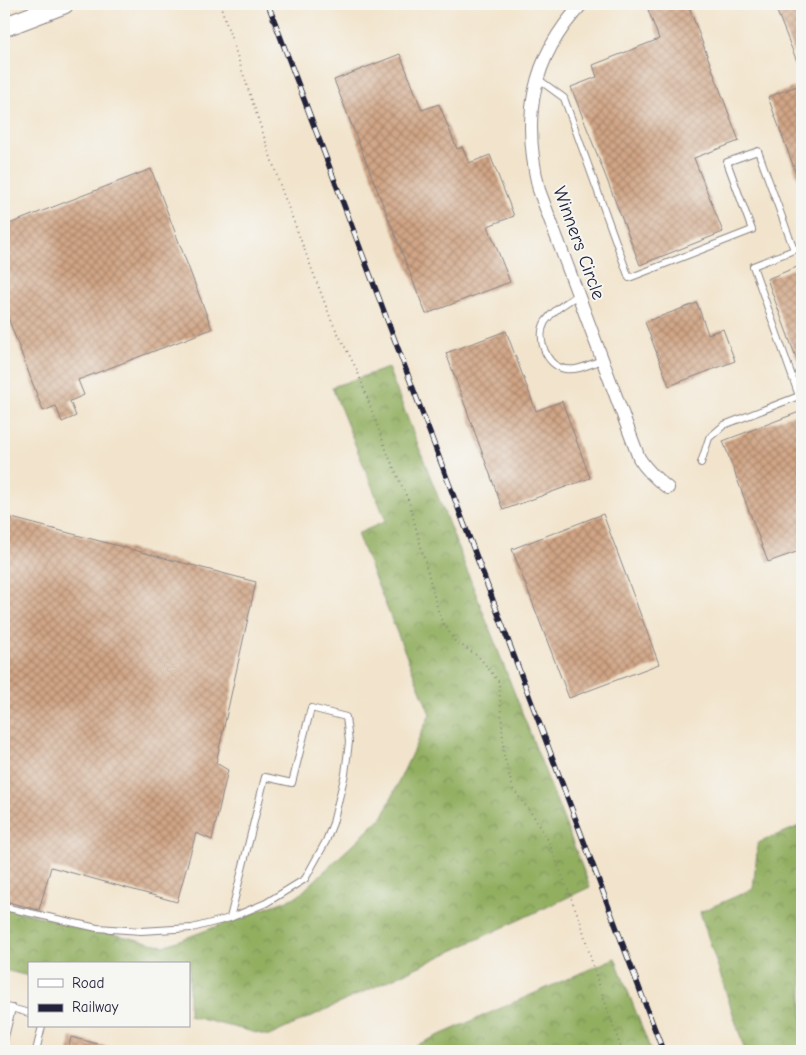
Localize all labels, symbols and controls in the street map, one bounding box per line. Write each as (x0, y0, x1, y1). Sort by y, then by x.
street label: Winners Circle (548, 183, 610, 303)
legend (28, 962, 190, 1028)
text: Road (72, 974, 104, 992)
text: Railway (72, 998, 119, 1016)

